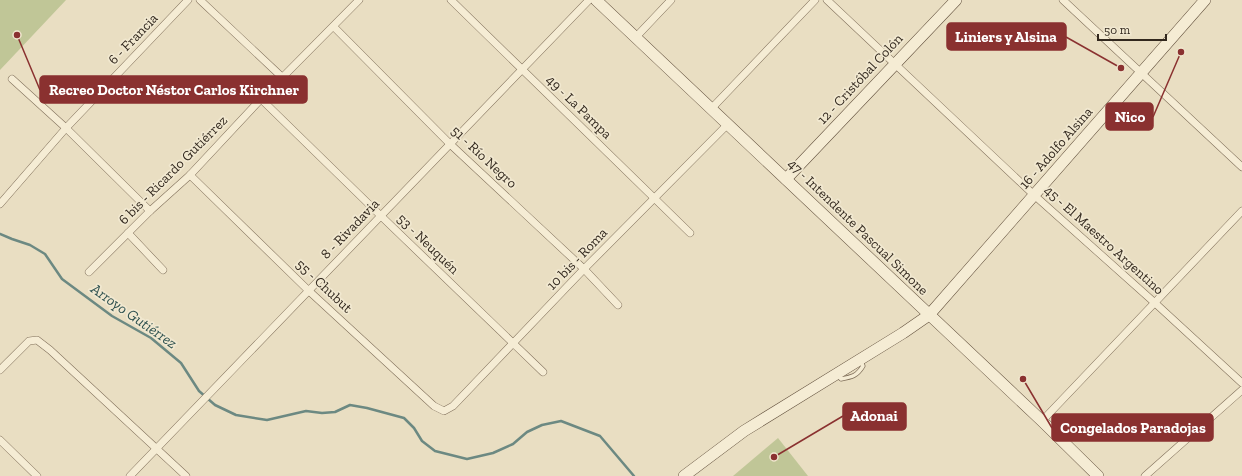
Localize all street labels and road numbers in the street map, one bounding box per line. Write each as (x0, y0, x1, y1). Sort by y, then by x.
street label: 6 - Francia (105, 10, 162, 68)
street label: 12 - Cristóbal Colón (814, 30, 906, 128)
street label: 49 - La Pampa (543, 71, 616, 143)
street label: 16 - Adolfo Alsina (1016, 103, 1096, 192)
street label: 6 bis - Ricardo Gutiérrez (115, 112, 231, 228)
street label: 51 - Río Negro (447, 122, 521, 192)
street label: 47 - Intendente Pascual Simone (784, 155, 932, 299)
street label: 45 - El Maestro Argentino (1041, 182, 1167, 298)
street label: 8 - Rivadavia (317, 195, 383, 263)
street label: 53 - Neuquén (393, 210, 463, 278)
street label: 10 bis - Roma (543, 224, 611, 294)
street label: 55 - Chubut (292, 256, 356, 317)

